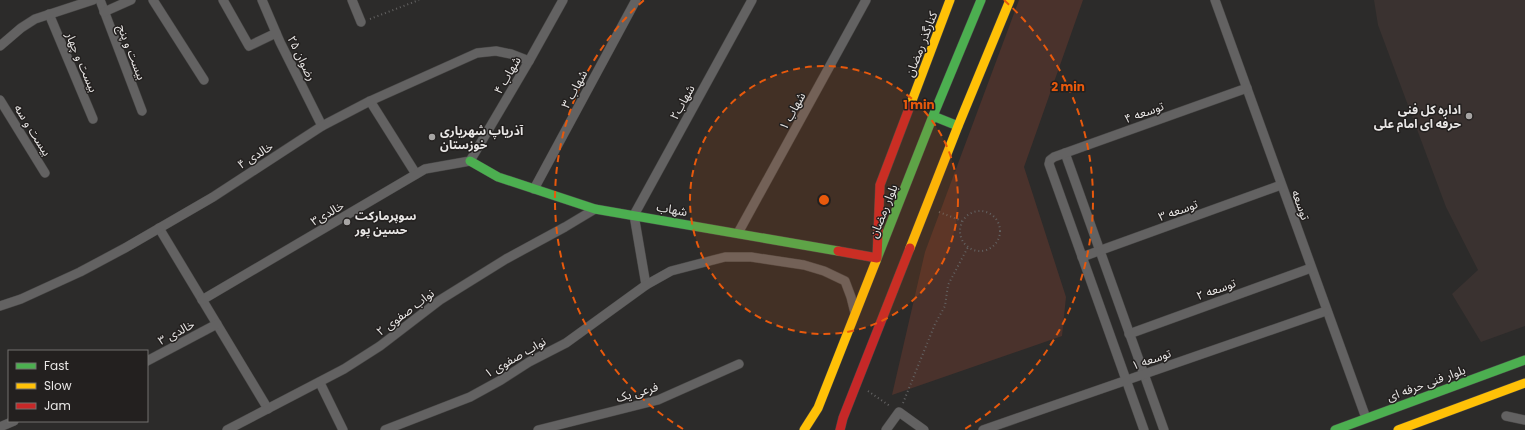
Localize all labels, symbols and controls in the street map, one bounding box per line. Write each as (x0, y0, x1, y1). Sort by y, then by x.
street label: کنارگذر رمضان (901, 8, 942, 79)
street label: بیست و پنج (113, 22, 150, 83)
street label: بیست و چهار (61, 28, 102, 95)
street label: رضوان ۲۵ (284, 32, 320, 84)
street label: شهاب ۴ (489, 53, 525, 97)
street label: شهاب ۳ (557, 67, 591, 111)
text: 2 min (1051, 78, 1085, 95)
street label: شهاب۲ (665, 81, 699, 123)
street label: شهاب ۱ (775, 89, 809, 133)
text: 1 min (903, 96, 935, 113)
street label: توسعه ۴ (1122, 97, 1167, 127)
street label: بیست و سه (10, 101, 56, 159)
place label: اداره کل فنی حرفه ای امام علی (1374, 101, 1461, 133)
marker: اداره کل فنی حرفه ای امام علی (1464, 111, 1474, 121)
place label: آذریاپ شهریاری خوزستان (440, 122, 524, 153)
marker: آذریاپ شهریاری خوزستان (427, 132, 437, 142)
street label: خالدی ۴ (234, 137, 276, 173)
street label: بلوار رمضان (865, 182, 901, 240)
street label: توسعه (1288, 188, 1314, 223)
centre of rings (817, 193, 831, 207)
street label: توسعه ۳ (1156, 195, 1201, 225)
street label: خالدی۳ (307, 197, 347, 229)
street label: شهاب (655, 198, 689, 220)
place label: سوپرمارکت حسین پور (354, 207, 416, 238)
marker: سوپرمارکت حسین پور (342, 217, 352, 227)
street label: توسعه ۲ (1194, 274, 1239, 304)
street label: نواب صفوی ۲ (373, 285, 437, 339)
street label: خالدی ۳ (155, 315, 197, 349)
street label: نواب صفوی ۱ (481, 333, 549, 381)
street label: توسعه ۱ (1129, 344, 1174, 374)
legend (8, 350, 148, 422)
text: Fast (44, 357, 69, 374)
street label: بلوار فنی حرفه ای (1384, 361, 1468, 405)
text: Slow (44, 377, 72, 394)
street label: فرعی یک (614, 378, 660, 406)
text: Jam (44, 397, 71, 414)

